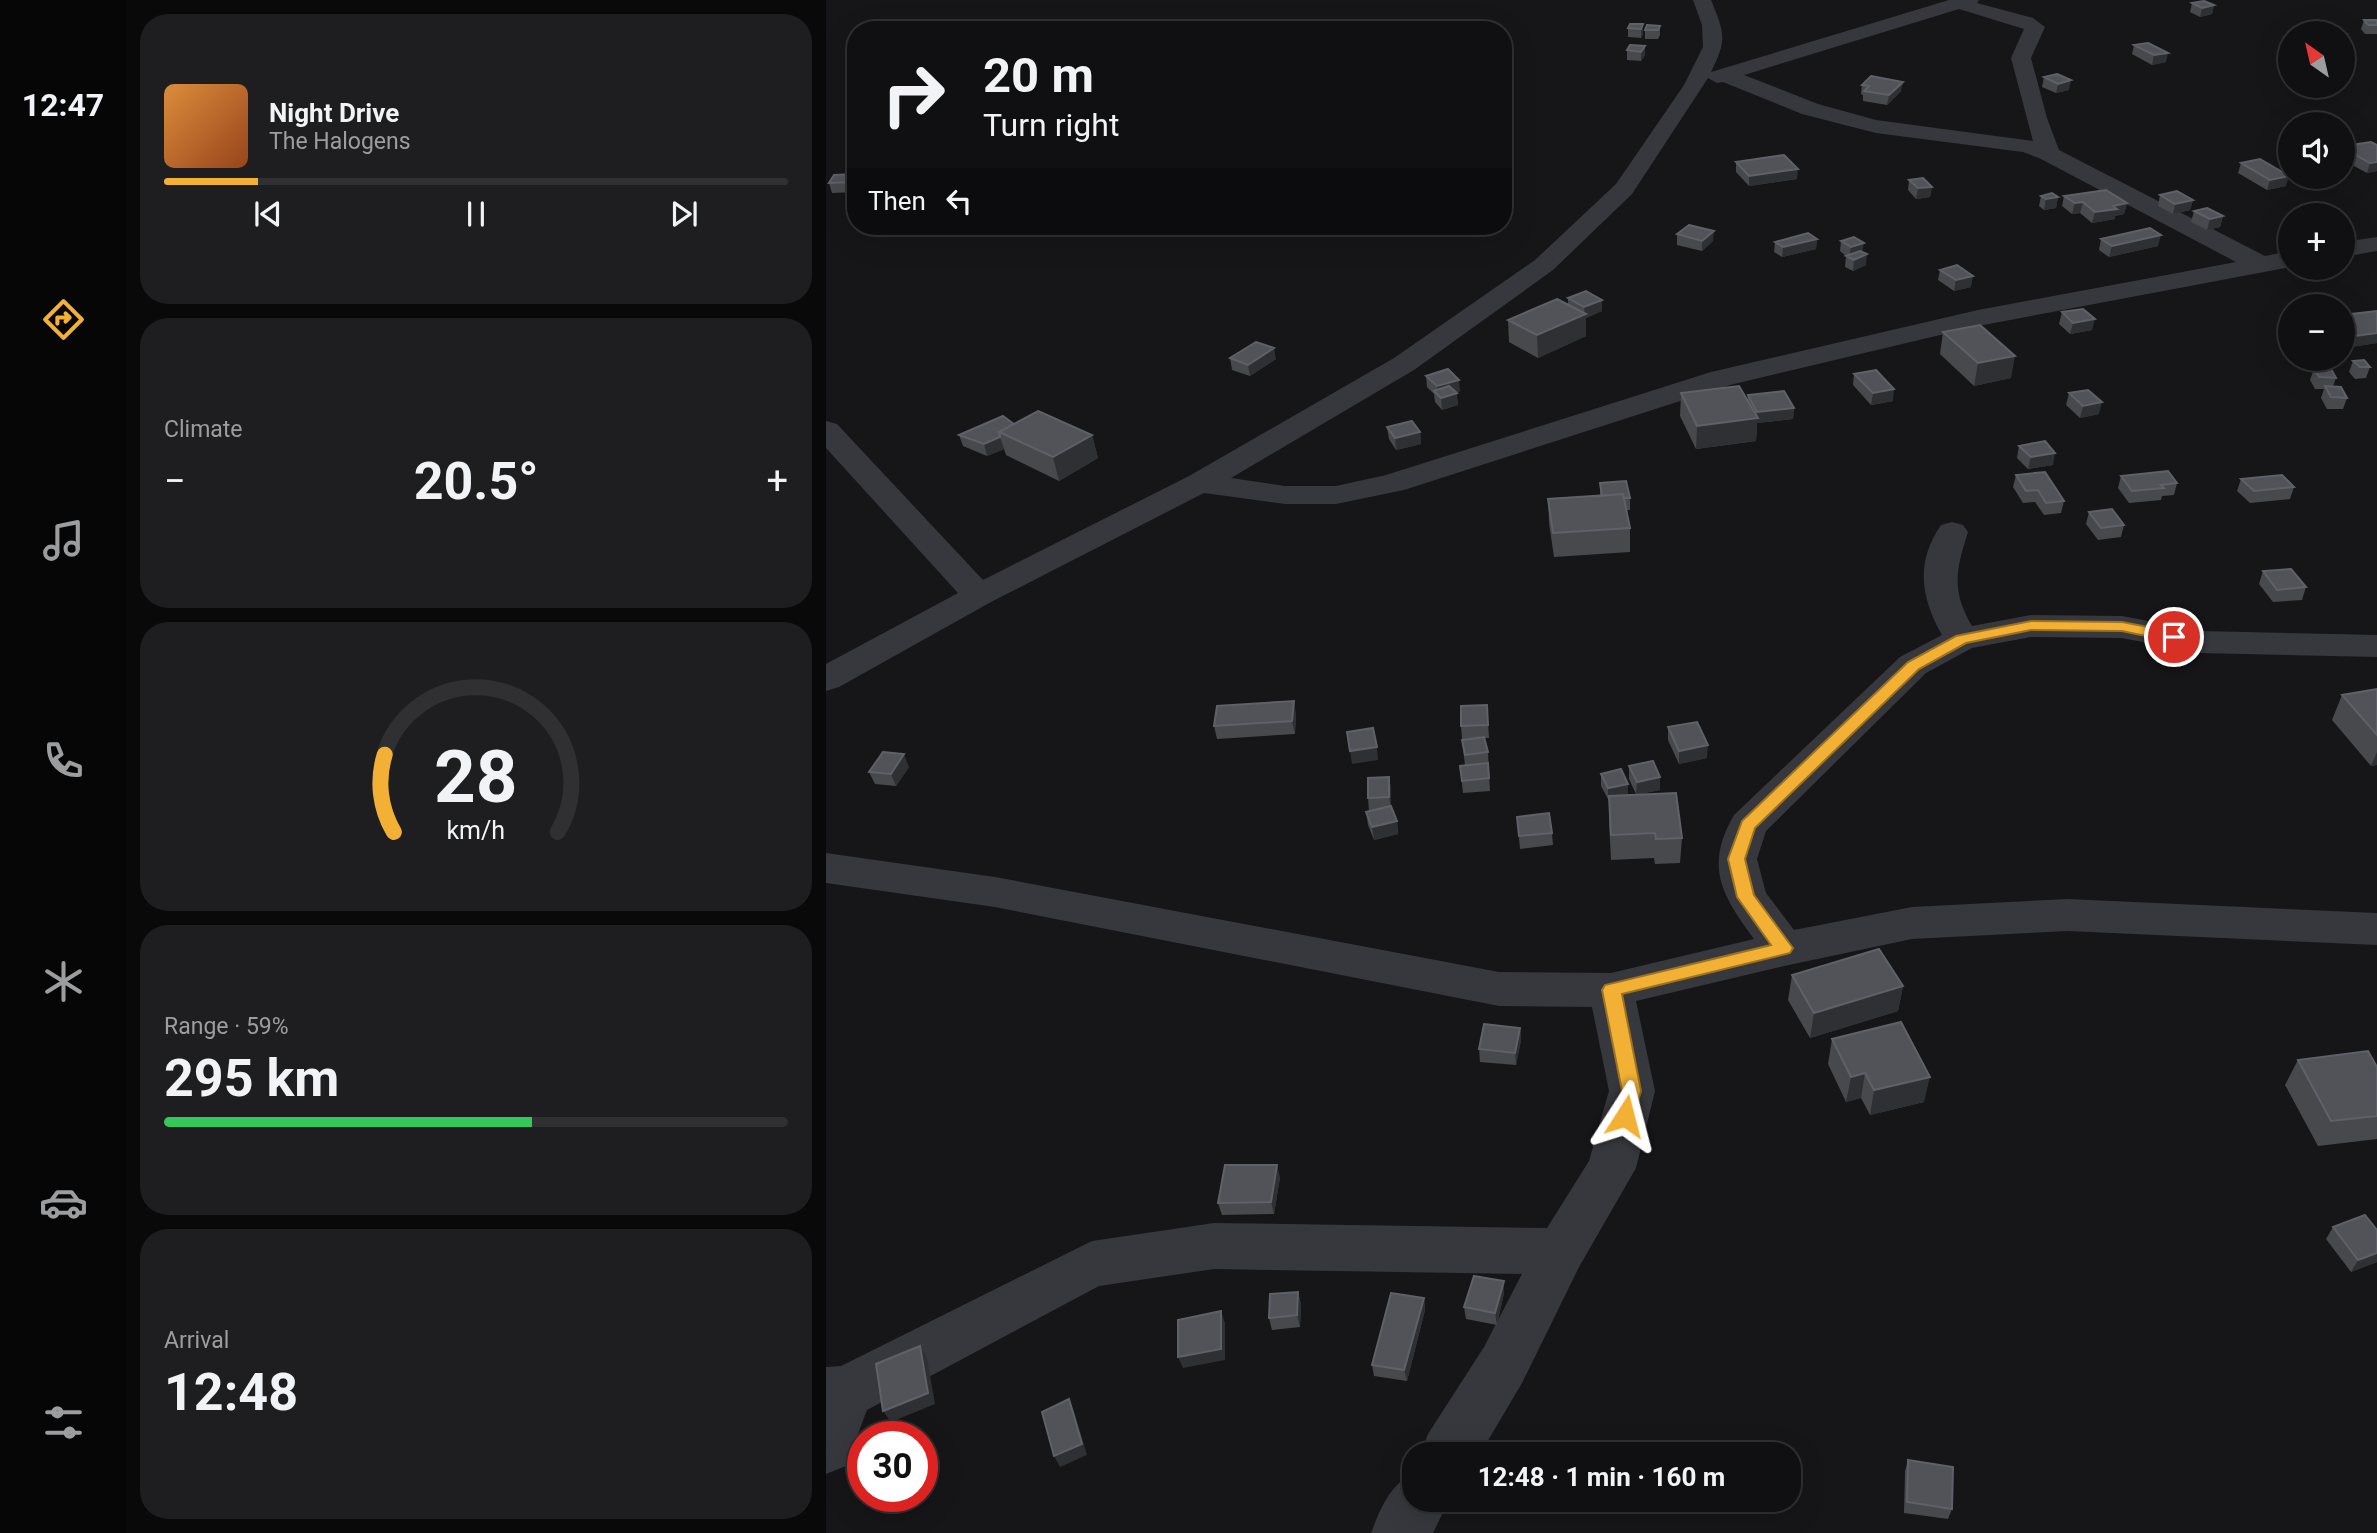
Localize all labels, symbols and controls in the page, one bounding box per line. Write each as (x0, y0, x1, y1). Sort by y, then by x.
north arrow (2278, 21, 2356, 98)
map controls (2278, 21, 2355, 371)
text: 20 m (983, 47, 1094, 104)
icon: right (868, 49, 959, 140)
text: 12:47 (22, 86, 104, 124)
text: Night Drive (269, 98, 399, 128)
text: Turn right (983, 106, 1119, 144)
button: sound (2278, 112, 2355, 189)
text: The Halogens (269, 128, 411, 155)
icon: left (940, 182, 978, 220)
text: Then (868, 186, 926, 216)
icon: previous (249, 195, 287, 233)
icon: pause (457, 195, 495, 233)
icon: next (665, 195, 703, 233)
button: + (2278, 203, 2355, 280)
button: − (2278, 294, 2355, 371)
icon: directions (39, 295, 88, 344)
text: Climate (164, 416, 243, 443)
text: 20.5° (414, 451, 539, 512)
text: − (164, 459, 186, 503)
text: + (766, 459, 788, 503)
icon: music (39, 516, 88, 565)
pin (2144, 607, 2204, 667)
icon: arrive (2155, 618, 2193, 656)
text: 28 (434, 735, 518, 821)
icon: phone (39, 736, 88, 785)
text: km/h (447, 816, 505, 845)
icon: climate (39, 957, 88, 1006)
text: Range · 59% (164, 1013, 289, 1040)
text: 295 km (164, 1048, 339, 1109)
position arrow (1588, 1079, 1662, 1153)
icon: car (39, 1178, 88, 1227)
text: Arrival (164, 1327, 229, 1354)
text: 12:48 (164, 1362, 298, 1423)
icon: filters (39, 1398, 88, 1447)
speed limit sign: 30 (847, 1421, 938, 1512)
text: 12:48 · 1 min · 160 m (1478, 1462, 1725, 1492)

